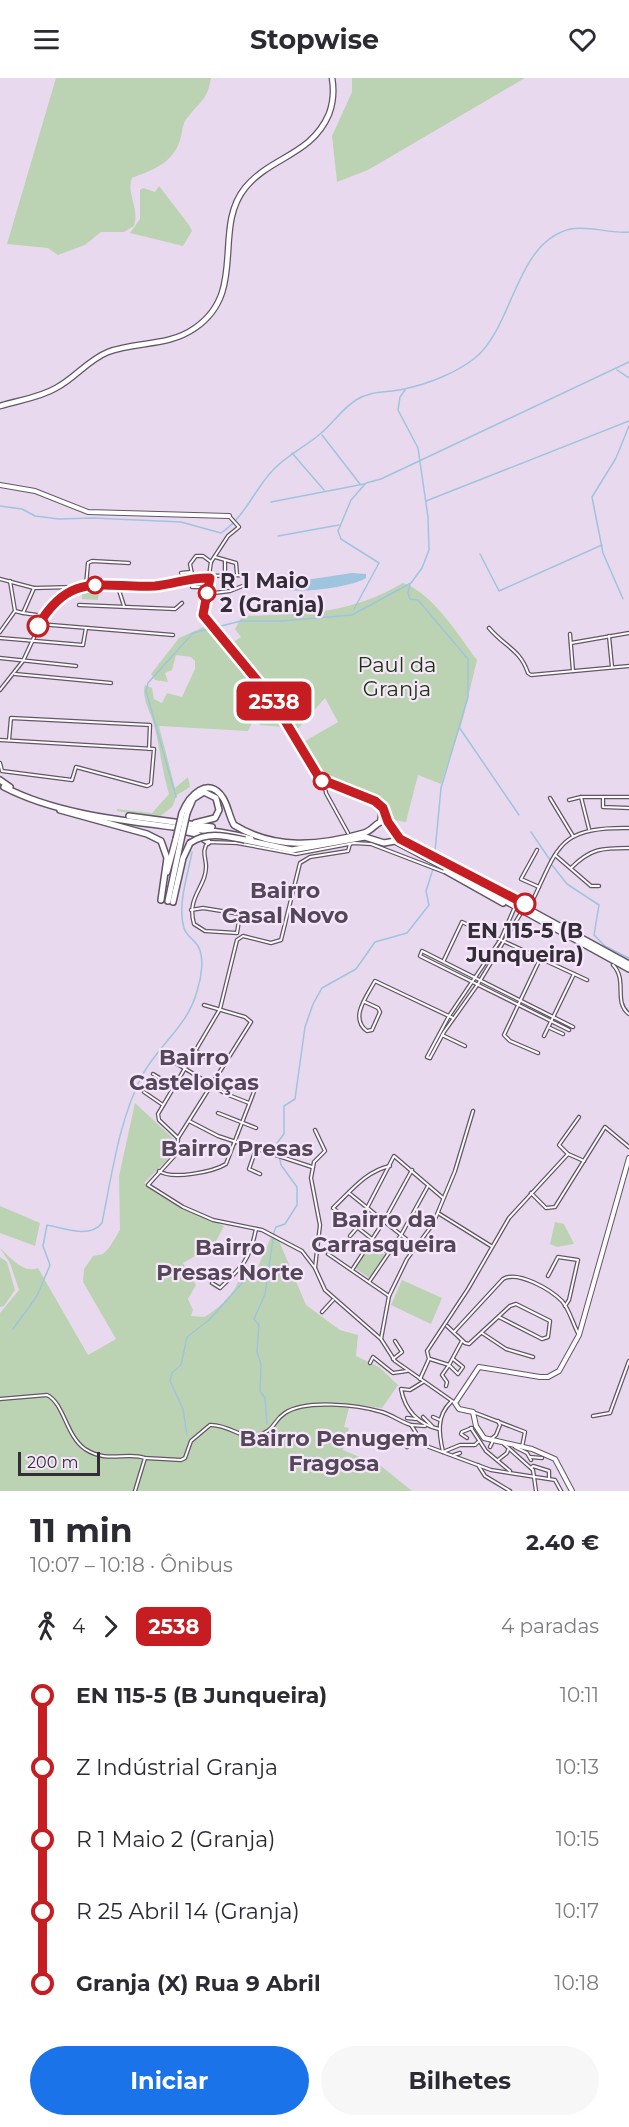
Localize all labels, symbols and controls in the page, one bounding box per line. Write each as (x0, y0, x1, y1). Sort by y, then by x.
icon: menu (30, 23, 63, 56)
text: Stopwise (250, 23, 379, 56)
icon: heart (566, 23, 599, 56)
place label: R 1 Maio 2 (Granja) (220, 568, 325, 617)
unlabelled marker (86, 576, 104, 594)
marker: R 1 Maio 2 (Granja) (198, 584, 216, 602)
unlabelled marker (27, 615, 49, 637)
park label: Paul da Granja (357, 652, 437, 701)
line badge: 2538 (232, 682, 316, 720)
text: 2538 (248, 689, 300, 714)
unlabelled marker (313, 772, 331, 790)
district label: Bairro Casal Novo (222, 877, 348, 929)
marker: EN 115-5 (B Junqueira) (514, 893, 536, 915)
place label: EN 115-5 (B Junqueira) (465, 918, 584, 967)
district label: Bairro Casteloiças (129, 1044, 259, 1096)
district label: Bairro Presas (161, 1135, 313, 1162)
district label: Bairro da Carrasqueira (311, 1206, 457, 1258)
district label: Bairro Presas Norte (156, 1234, 304, 1286)
district label: Bairro Penugem Fragosa (240, 1425, 428, 1477)
scale bar (18, 1449, 100, 1476)
text: 200 m (27, 1453, 78, 1472)
text: 11 min (30, 1510, 133, 1550)
text: 2.40 € (526, 1529, 599, 1556)
text: 10:07 – 10:18 · Ônibus (30, 1553, 233, 1577)
icon: walk (30, 1610, 63, 1643)
icon: forward (94, 1610, 127, 1643)
text: 4 (72, 1614, 85, 1638)
text: 2538 (148, 1614, 199, 1639)
text: 4 paradas (501, 1614, 599, 1638)
text: EN 115-5 (B Junqueira) (76, 1682, 327, 1709)
text: 10:11 (560, 1683, 599, 1707)
text: Z Indústrial Granja (76, 1754, 278, 1781)
text: 10:13 (556, 1755, 599, 1779)
text: R 1 Maio 2 (Granja) (76, 1826, 275, 1853)
text: 10:15 (556, 1827, 599, 1851)
text: R 25 Abril 14 (Granja) (76, 1898, 300, 1925)
text: 10:17 (555, 1899, 599, 1923)
text: Granja (X) Rua 9 Abril (76, 1970, 321, 1997)
text: 10:18 (554, 1971, 599, 1995)
button: Iniciar (30, 2046, 309, 2115)
button: Bilhetes (321, 2046, 599, 2115)

